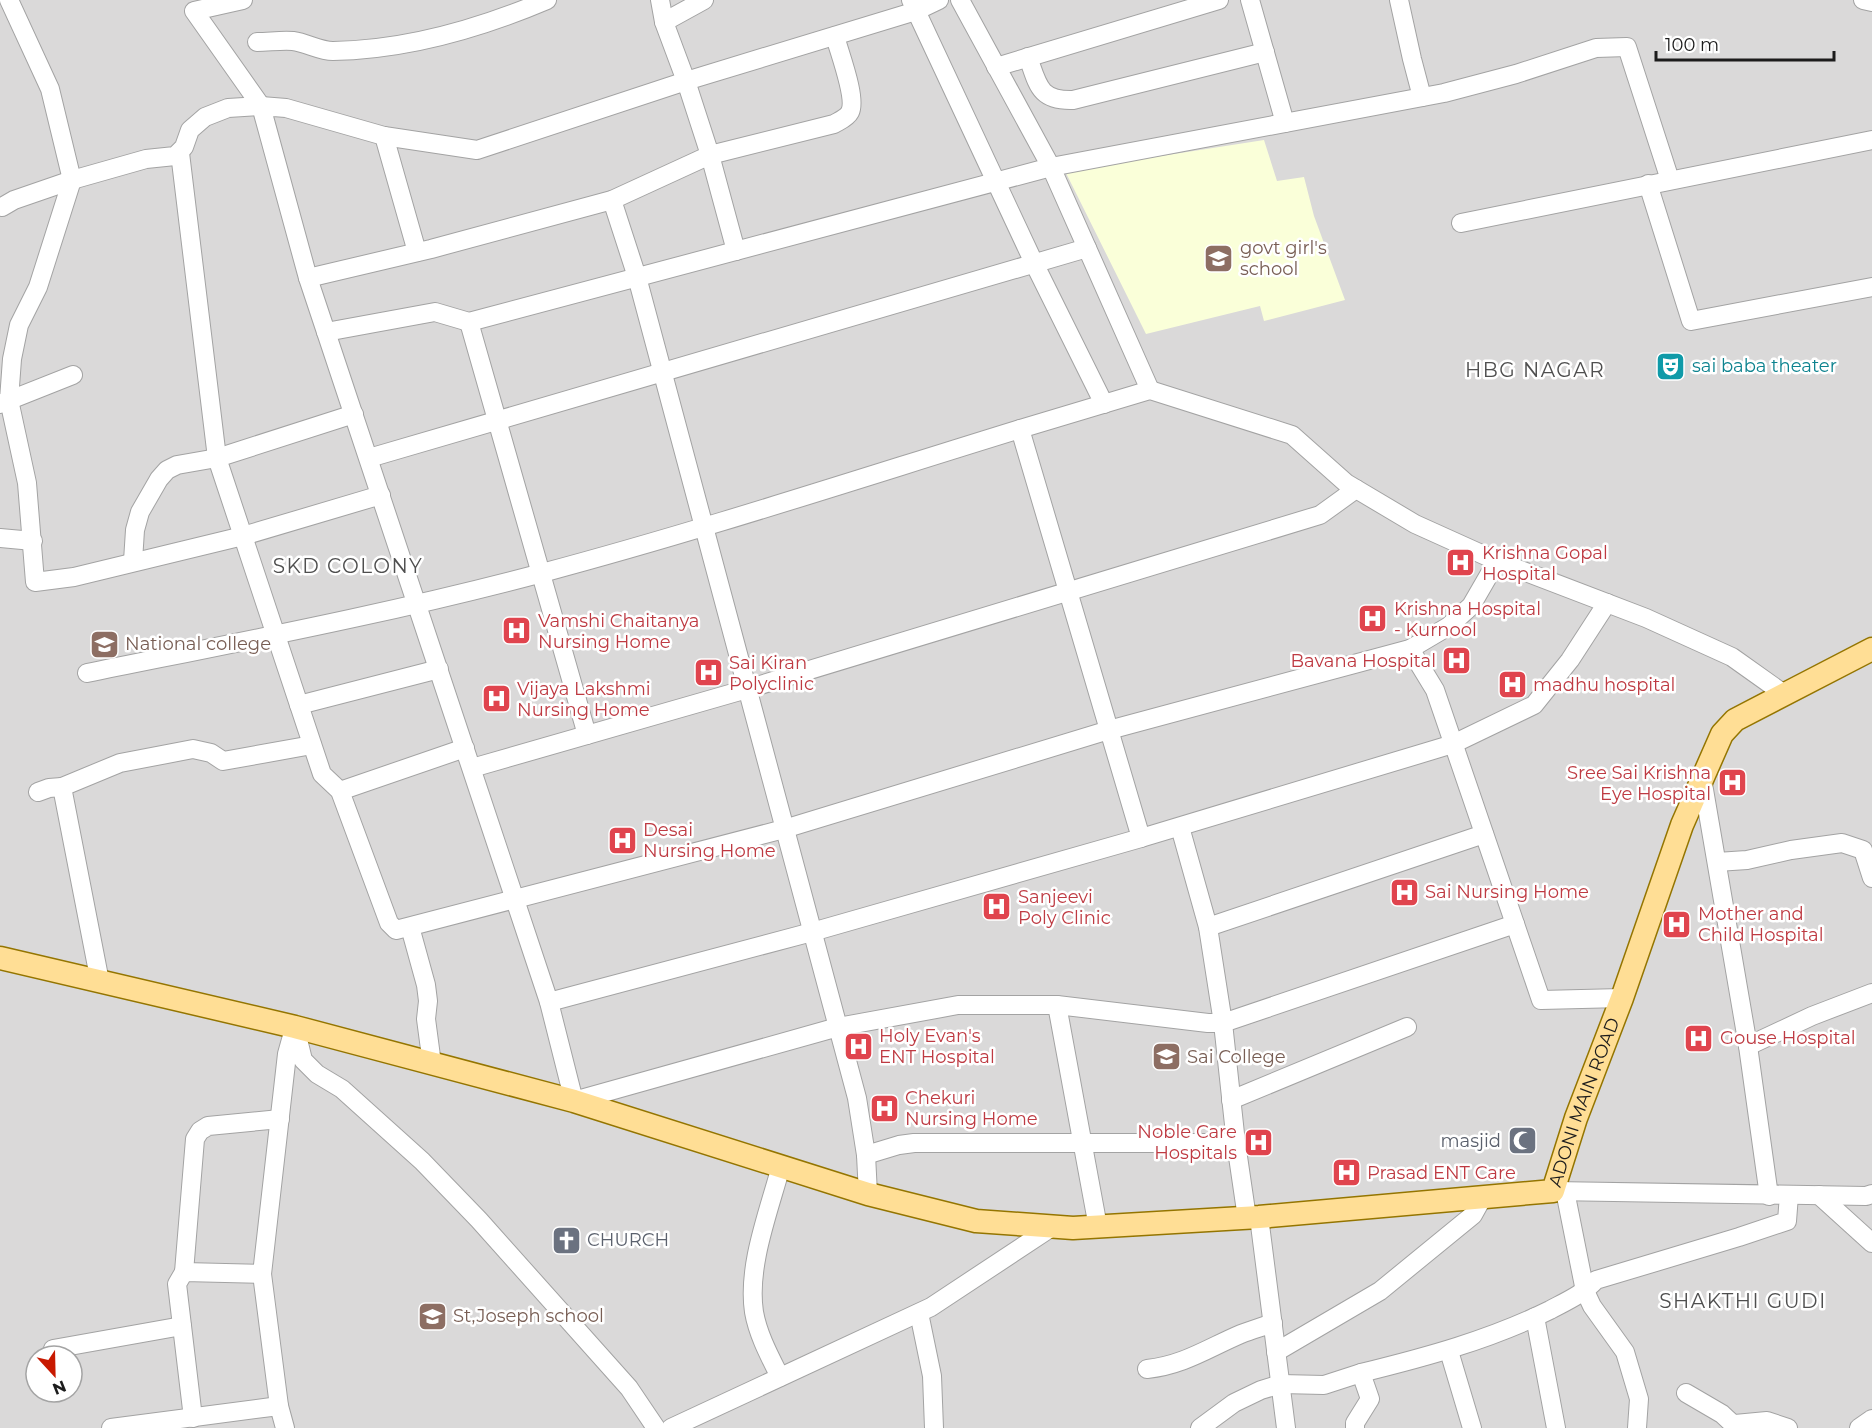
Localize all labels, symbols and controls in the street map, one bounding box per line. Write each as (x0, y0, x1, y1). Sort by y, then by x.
scale bar (1656, 24, 1834, 62)
text: 100 m (1665, 34, 1719, 56)
place label: govt girl's school (1240, 237, 1327, 280)
school or university icon: govt girl's school (1203, 242, 1235, 274)
theatre icon: sai baba theater (1655, 350, 1687, 382)
place label: sai baba theater (1692, 355, 1837, 377)
district label: HBG NAGAR (1465, 358, 1605, 382)
place label: Krishna Gopal Hospital (1482, 542, 1608, 585)
hospital icon: Krishna Gopal Hospital (1445, 547, 1477, 579)
district label: SKD COLONY (273, 554, 423, 578)
place label: Krishna Hospital - Kurnool (1394, 598, 1541, 641)
hospital icon: Krishna Hospital - Kurnool (1357, 603, 1389, 635)
place label: Vamshi Chaitanya Nursing Home (538, 610, 699, 653)
hospital icon: Vamshi Chaitanya Nursing Home (501, 615, 533, 647)
school or university icon: National college (88, 628, 120, 660)
place label: National college (125, 633, 271, 655)
hospital icon: Bavana Hospital (1441, 645, 1473, 677)
place label: Bavana Hospital (1290, 650, 1436, 672)
place label: Sai Kiran Polyclinic (729, 652, 814, 695)
hospital icon: Sai Kiran Polyclinic (692, 657, 724, 689)
hospital icon: madhu hospital (1496, 669, 1528, 701)
place label: madhu hospital (1533, 674, 1675, 696)
place label: Vijaya Lakshmi Nursing Home (517, 678, 651, 721)
hospital icon: Vijaya Lakshmi Nursing Home (480, 683, 512, 715)
place label: Sree Sai Krishna Eye Hospital (1567, 762, 1711, 805)
hospital icon: Sree Sai Krishna Eye Hospital (1716, 767, 1748, 799)
place label: Desai Nursing Home (643, 819, 776, 862)
hospital icon: Desai Nursing Home (606, 824, 638, 856)
hospital icon: Sai Nursing Home (1388, 876, 1420, 908)
place label: Sai Nursing Home (1425, 881, 1589, 903)
place label: Sanjeevi Poly Clinic (1018, 886, 1111, 929)
hospital icon: Sanjeevi Poly Clinic (981, 891, 1013, 923)
place label: Mother and Child Hospital (1698, 903, 1824, 946)
hospital icon: Mother and Child Hospital (1661, 908, 1693, 940)
street label: ADONI MAIN ROAD (1544, 1015, 1624, 1190)
hospital icon: Gouse Hospital (1683, 1022, 1715, 1054)
place label: Holy Evan's ENT Hospital (879, 1025, 995, 1068)
place label: Gouse Hospital (1720, 1027, 1856, 1049)
hospital icon: Holy Evan's ENT Hospital (842, 1030, 874, 1062)
school or university icon: Sai College (1150, 1041, 1182, 1073)
place label: Sai College (1187, 1046, 1286, 1068)
place label: Chekuri Nursing Home (905, 1087, 1038, 1130)
hospital icon: Chekuri Nursing Home (868, 1092, 900, 1124)
place label: Noble Care Hospitals (1137, 1121, 1237, 1164)
mosque icon: masjid (1506, 1125, 1538, 1157)
hospital icon: Noble Care Hospitals (1242, 1126, 1274, 1158)
place label: masjid (1441, 1130, 1501, 1152)
hospital icon: Prasad ENT Care (1330, 1157, 1362, 1189)
place label: Prasad ENT Care (1367, 1162, 1516, 1184)
church icon: CHURCH (550, 1224, 582, 1256)
place label: CHURCH (587, 1229, 669, 1251)
district label: SHAKTHI GUDI (1659, 1289, 1827, 1313)
school or university icon: St,Joseph school (416, 1300, 448, 1332)
place label: St,Joseph school (453, 1305, 604, 1327)
north arrow (24, 1344, 84, 1404)
text: N (50, 1376, 69, 1399)

